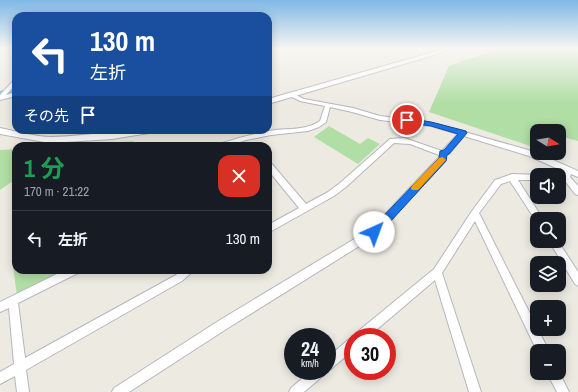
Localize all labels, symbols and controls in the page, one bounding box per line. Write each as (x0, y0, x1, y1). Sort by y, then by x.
text: 130 m (90, 22, 155, 60)
icon: left (24, 28, 76, 80)
text: 左折 (90, 60, 126, 85)
pin (390, 103, 424, 137)
icon: arrive (77, 104, 99, 126)
text: その先 (24, 105, 69, 126)
icon: arrive (396, 109, 418, 131)
north arrow (530, 124, 566, 160)
map controls (530, 124, 566, 380)
text: 1 分 (24, 152, 64, 184)
button: close (218, 155, 260, 197)
button: sound (530, 168, 566, 204)
text: 170 m · 21:22 (24, 183, 89, 200)
position arrow (353, 211, 395, 253)
button: search (530, 212, 566, 248)
icon: left (24, 228, 46, 250)
text: 130 m (226, 228, 260, 249)
text: 左折 (58, 229, 88, 250)
button: layers (530, 256, 566, 292)
button: + (530, 300, 566, 336)
speed limit sign: 30 (344, 328, 396, 380)
text: 24 (301, 335, 319, 362)
button: − (530, 344, 566, 380)
text: km/h (301, 357, 319, 370)

